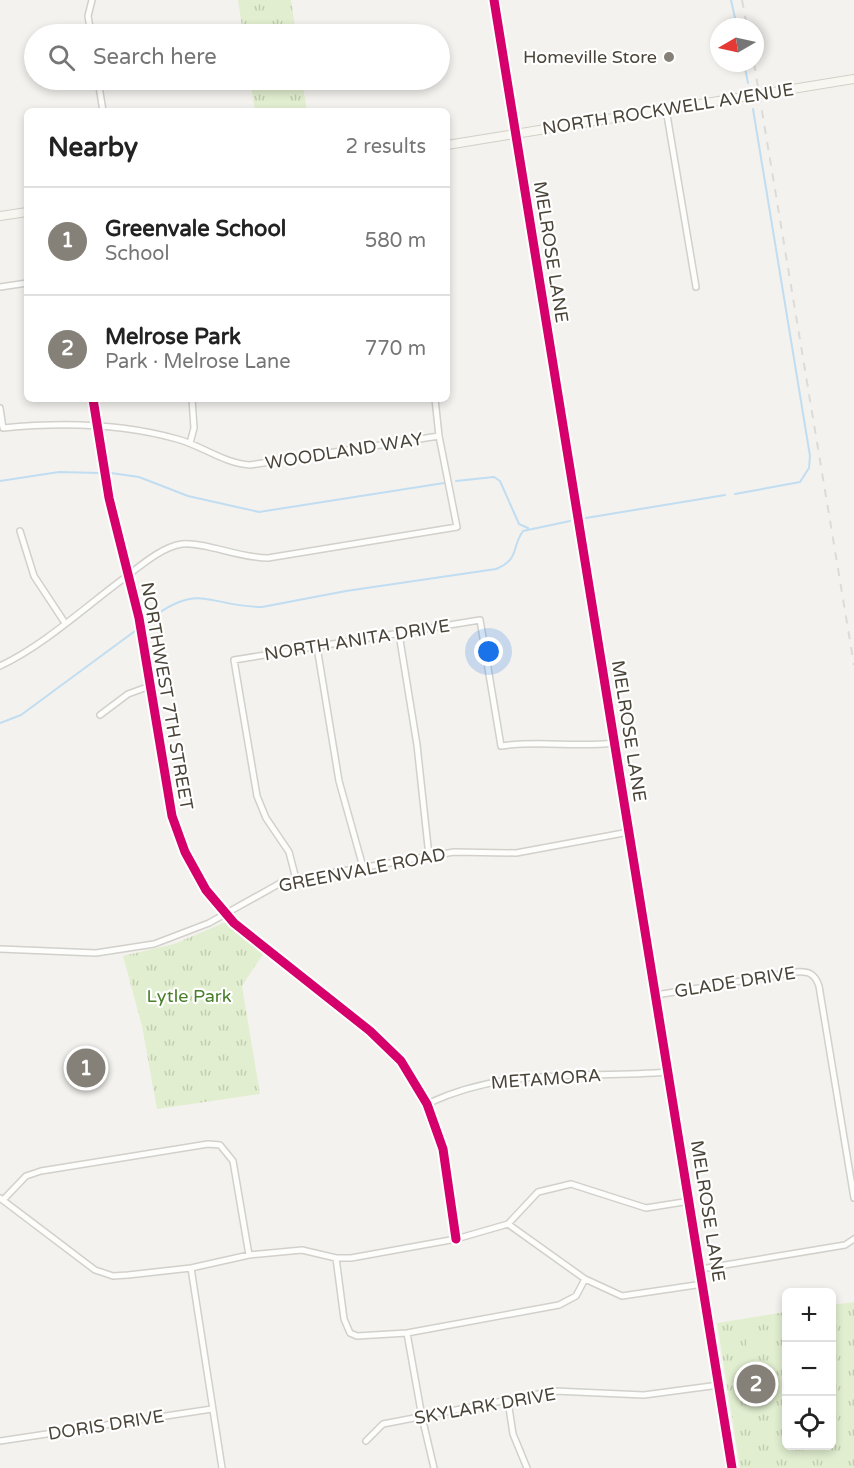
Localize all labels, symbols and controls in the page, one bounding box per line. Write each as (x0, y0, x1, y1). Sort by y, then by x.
north arrow (710, 18, 764, 72)
search box (24, 24, 450, 90)
icon: search (45, 41, 78, 74)
text: Search here (93, 44, 217, 70)
place label: Homeville Store (523, 46, 657, 68)
marker: Homeville Store (662, 50, 676, 64)
street label: NORTH ROCKWELL AVENUE (541, 78, 795, 140)
text: Nearby (48, 132, 138, 163)
text: 2 results (346, 135, 426, 159)
street label: MELROSE LANE (529, 180, 573, 324)
text: Greenvale School (105, 216, 286, 242)
text: 1 (61, 229, 74, 253)
text: 580 m (365, 229, 426, 253)
text: School (105, 242, 169, 266)
text: Melrose Park (105, 324, 241, 350)
text: 2 (61, 337, 74, 361)
text: 770 m (365, 337, 426, 361)
text: Park · Melrose Lane (105, 350, 291, 374)
street label: WOODLAND WAY (264, 428, 425, 474)
street label: NORTHWEST 7TH STREET (136, 580, 198, 812)
street label: NORTH ANITA DRIVE (263, 614, 451, 666)
your location (474, 637, 503, 666)
street label: MELROSE LANE (607, 659, 651, 803)
street label: GREENVALE ROAD (277, 843, 447, 897)
street label: GLADE DRIVE (673, 962, 797, 1002)
park label: Lytle Park (146, 985, 232, 1007)
pin: 1 (66, 1046, 106, 1090)
street label: METAMORA (490, 1064, 602, 1094)
street label: MELROSE LANE (686, 1139, 730, 1283)
map controls (782, 1288, 836, 1450)
button: + (782, 1288, 836, 1342)
button: − (782, 1342, 836, 1396)
pin: 2 (736, 1362, 776, 1406)
street label: SKYLARK DRIVE (413, 1383, 557, 1429)
button: locate (782, 1396, 836, 1450)
street label: DORIS DRIVE (46, 1405, 166, 1445)

